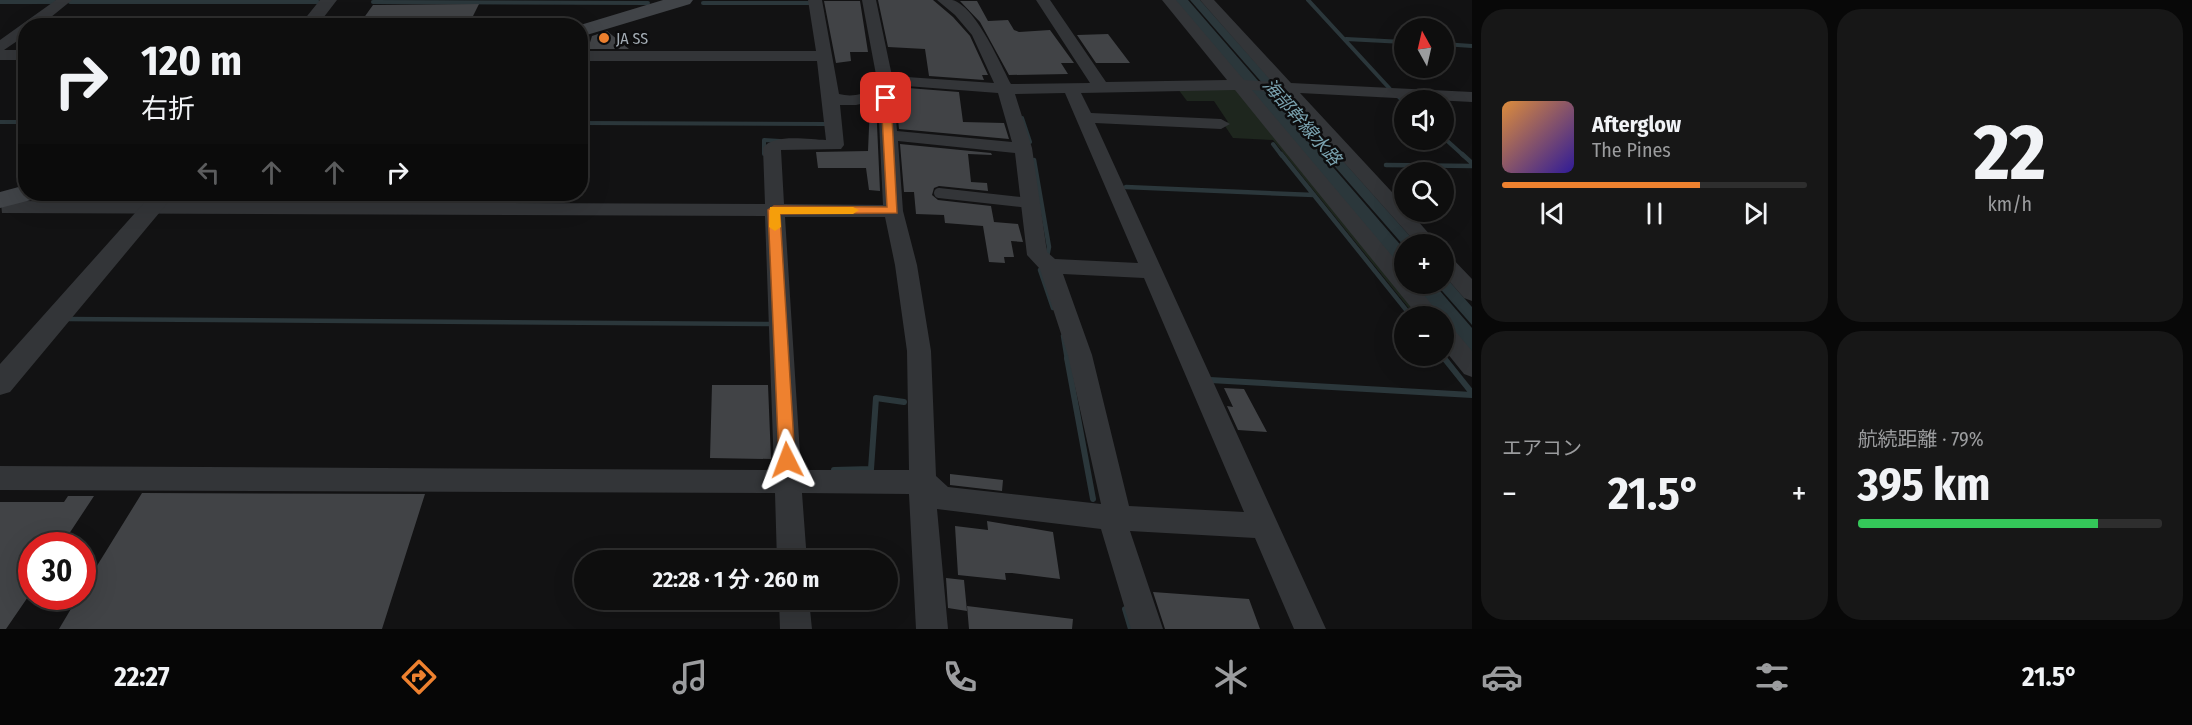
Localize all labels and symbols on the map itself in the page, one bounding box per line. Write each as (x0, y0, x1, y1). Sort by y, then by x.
north arrow (1394, 18, 1454, 78)
place label: JA SS (616, 29, 648, 48)
marker: JA SS (597, 31, 611, 45)
pin (860, 72, 911, 123)
water label: 海部幹線水路 (1258, 74, 1347, 171)
position arrow (755, 428, 819, 492)
speed limit sign: 30 (18, 532, 96, 610)

